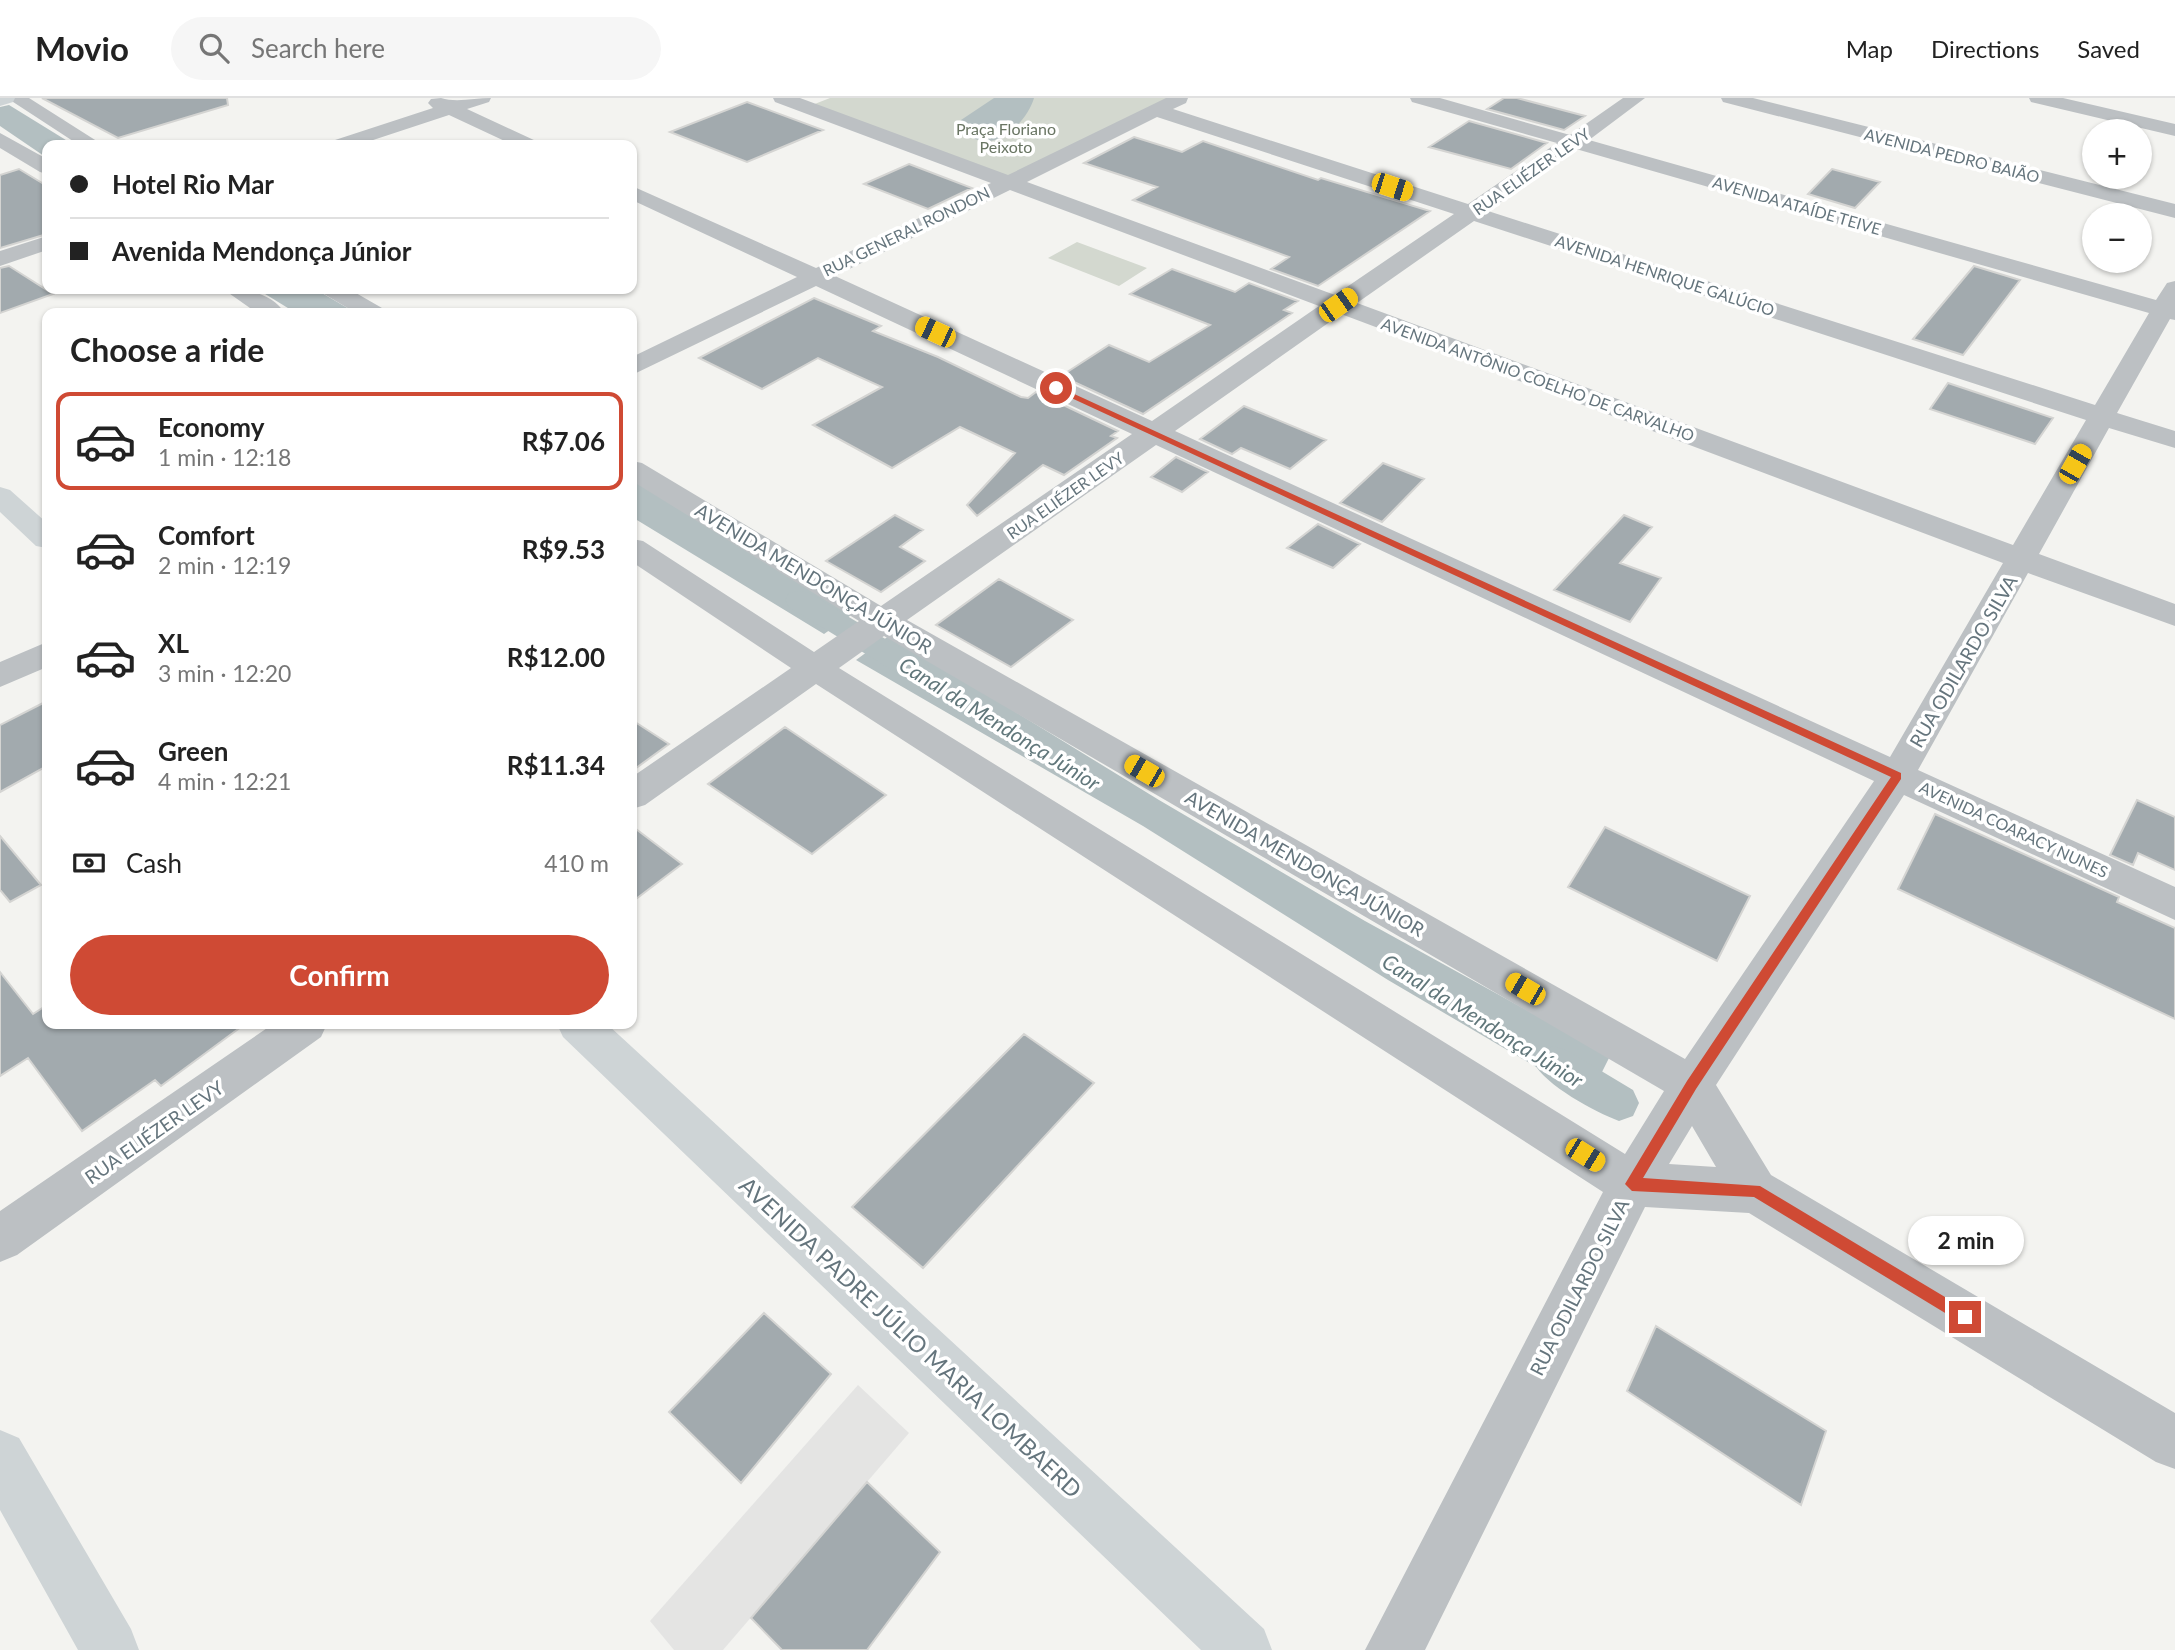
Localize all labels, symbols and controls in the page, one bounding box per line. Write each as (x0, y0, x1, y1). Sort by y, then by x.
search box (171, 17, 661, 80)
text: Movio (35, 28, 129, 68)
icon: search (195, 29, 233, 67)
text: Search here (251, 32, 385, 64)
text: Map (1846, 34, 1893, 63)
text: Directions (1931, 34, 2039, 63)
text: Saved (2077, 34, 2140, 63)
park label: Praça Floriano Peixoto (956, 119, 1056, 156)
map controls (2082, 119, 2152, 273)
button: + (2082, 119, 2152, 189)
street label: RUA ELIÉZER LEVY (1469, 124, 1593, 218)
street label: AVENIDA PEDRO BAIÃO (1863, 124, 2042, 186)
text: Hotel Rio Mar (112, 168, 274, 200)
car (1369, 171, 1416, 203)
street label: AVENIDA ATAÍDE TEIVE (1711, 172, 1883, 238)
street label: RUA GENERAL RONDON (820, 182, 992, 280)
button: − (2082, 203, 2152, 273)
street label: AVENIDA HENRIQUE GALÚCIO (1553, 231, 1777, 319)
text: Avenida Mendonça Júnior (112, 235, 411, 267)
car (1315, 284, 1362, 326)
street label: AVENIDA ANTÔNIO COELHO DE CARVALHO (1379, 313, 1697, 445)
car (912, 314, 959, 350)
text: Choose a ride (70, 330, 264, 369)
route start (1040, 372, 1072, 404)
icon: car (74, 410, 137, 473)
text: Economy (158, 411, 264, 443)
text: R$7.06 (522, 425, 605, 457)
car (2056, 441, 2095, 487)
text: 1 min · 12:18 (158, 443, 291, 471)
street label: RUA ELIÉZER LEVY (1003, 448, 1127, 542)
street label: AVENIDA MENDONÇA JÚNIOR (691, 498, 937, 658)
icon: car (74, 518, 137, 581)
text: Comfort (158, 519, 255, 551)
text: R$9.53 (522, 533, 605, 565)
text: 2 min · 12:19 (158, 551, 291, 579)
street label: RUA ODILARDO SILVA (1904, 571, 2022, 751)
icon: car (74, 626, 137, 689)
text: XL (158, 627, 189, 659)
text: R$12.00 (507, 641, 605, 673)
water label: Canal da Mendonça Júnior (895, 651, 1106, 795)
text: 3 min · 12:20 (158, 659, 291, 687)
icon: car (74, 734, 137, 797)
text: Green (158, 735, 228, 767)
text: R$11.34 (507, 749, 605, 781)
car (1121, 751, 1168, 791)
text: 4 min · 12:21 (158, 767, 291, 795)
street label: AVENIDA COARACY NUNES (1917, 777, 2111, 881)
street label: AVENIDA MENDONÇA JÚNIOR (1181, 785, 1429, 941)
icon: cash (70, 844, 108, 882)
text: Cash (126, 847, 182, 879)
text: 410 m (544, 849, 609, 877)
button: Confirm (70, 935, 609, 1015)
water label: Canal da Mendonça Júnior (1378, 948, 1589, 1092)
car (1502, 969, 1549, 1009)
street label: RUA ELIÉZER LEVY (80, 1075, 228, 1189)
car (1562, 1135, 1609, 1175)
street label: AVENIDA PADRE JÚLIO MARIA LOMBAERD (734, 1171, 1088, 1503)
street label: RUA ODILARDO SILVA (1524, 1195, 1634, 1379)
callout: 2 min (1907, 1216, 2023, 1264)
text: 2 min (1937, 1226, 1995, 1254)
route end (1949, 1301, 1981, 1333)

